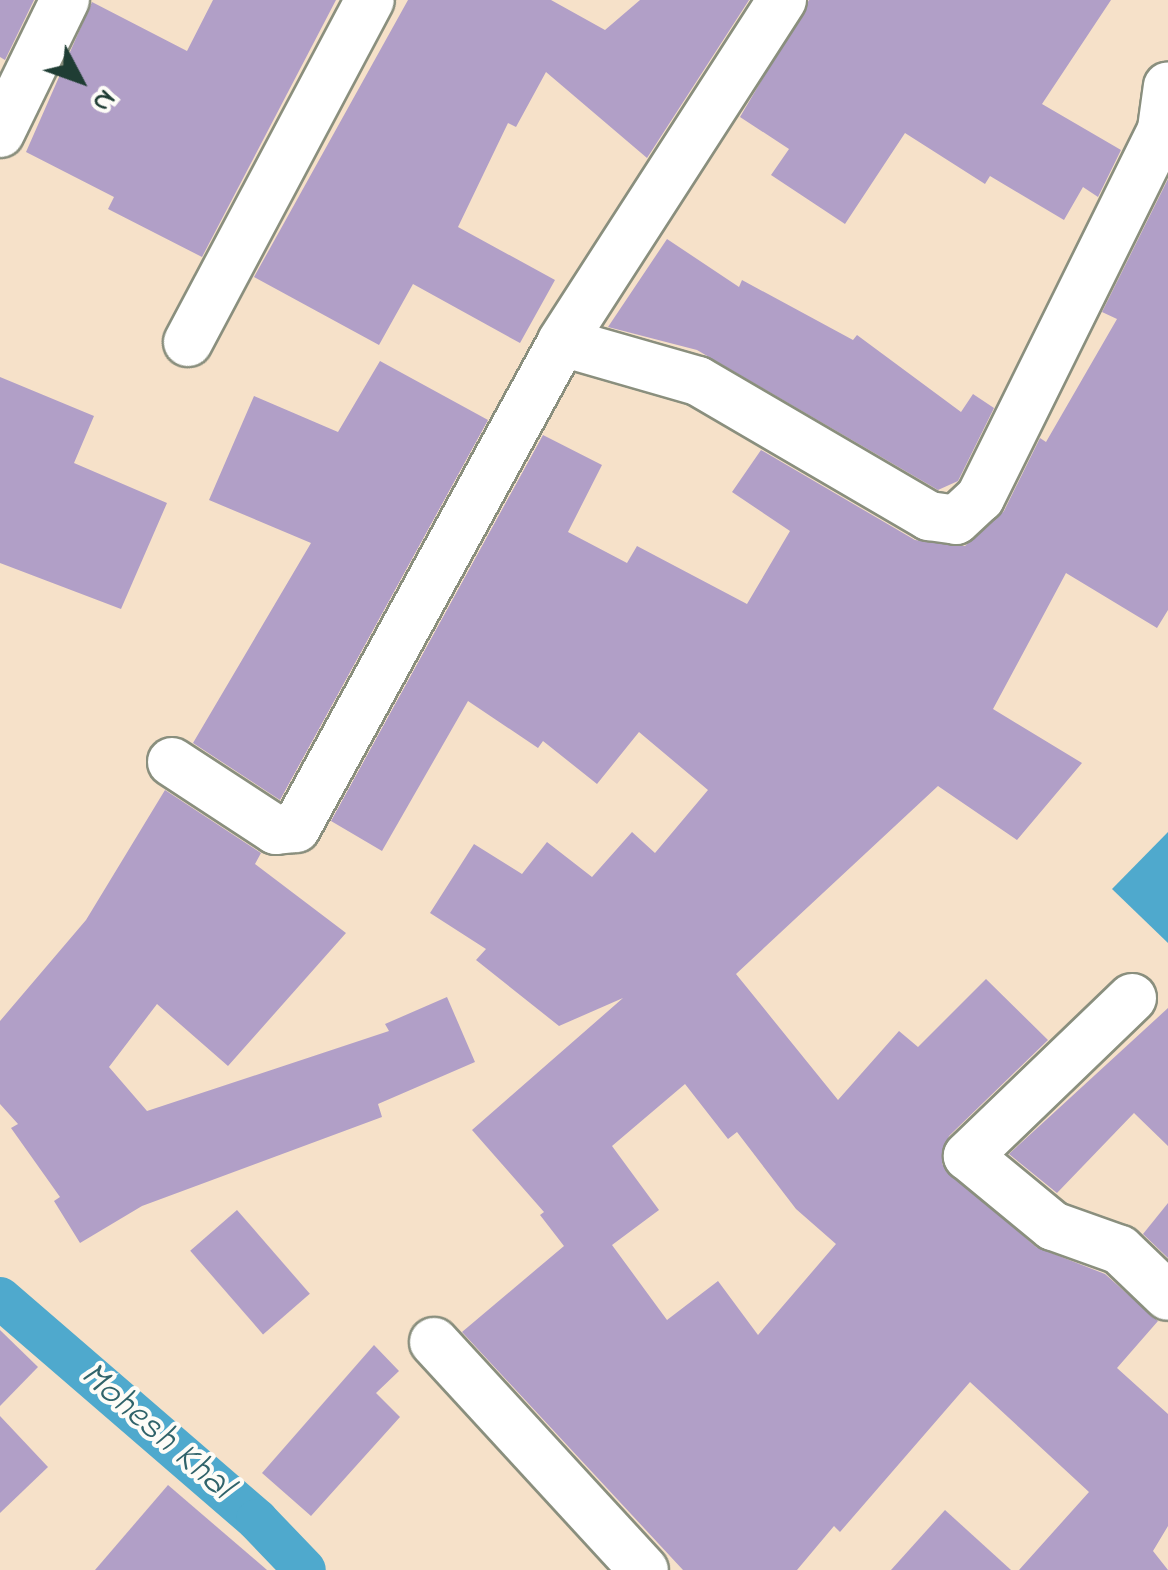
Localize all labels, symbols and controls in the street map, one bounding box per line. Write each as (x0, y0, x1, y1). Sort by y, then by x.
north arrow (30, 30, 130, 130)
text: N (81, 79, 125, 121)
water label: Mohesh Khal (69, 1353, 241, 1511)

